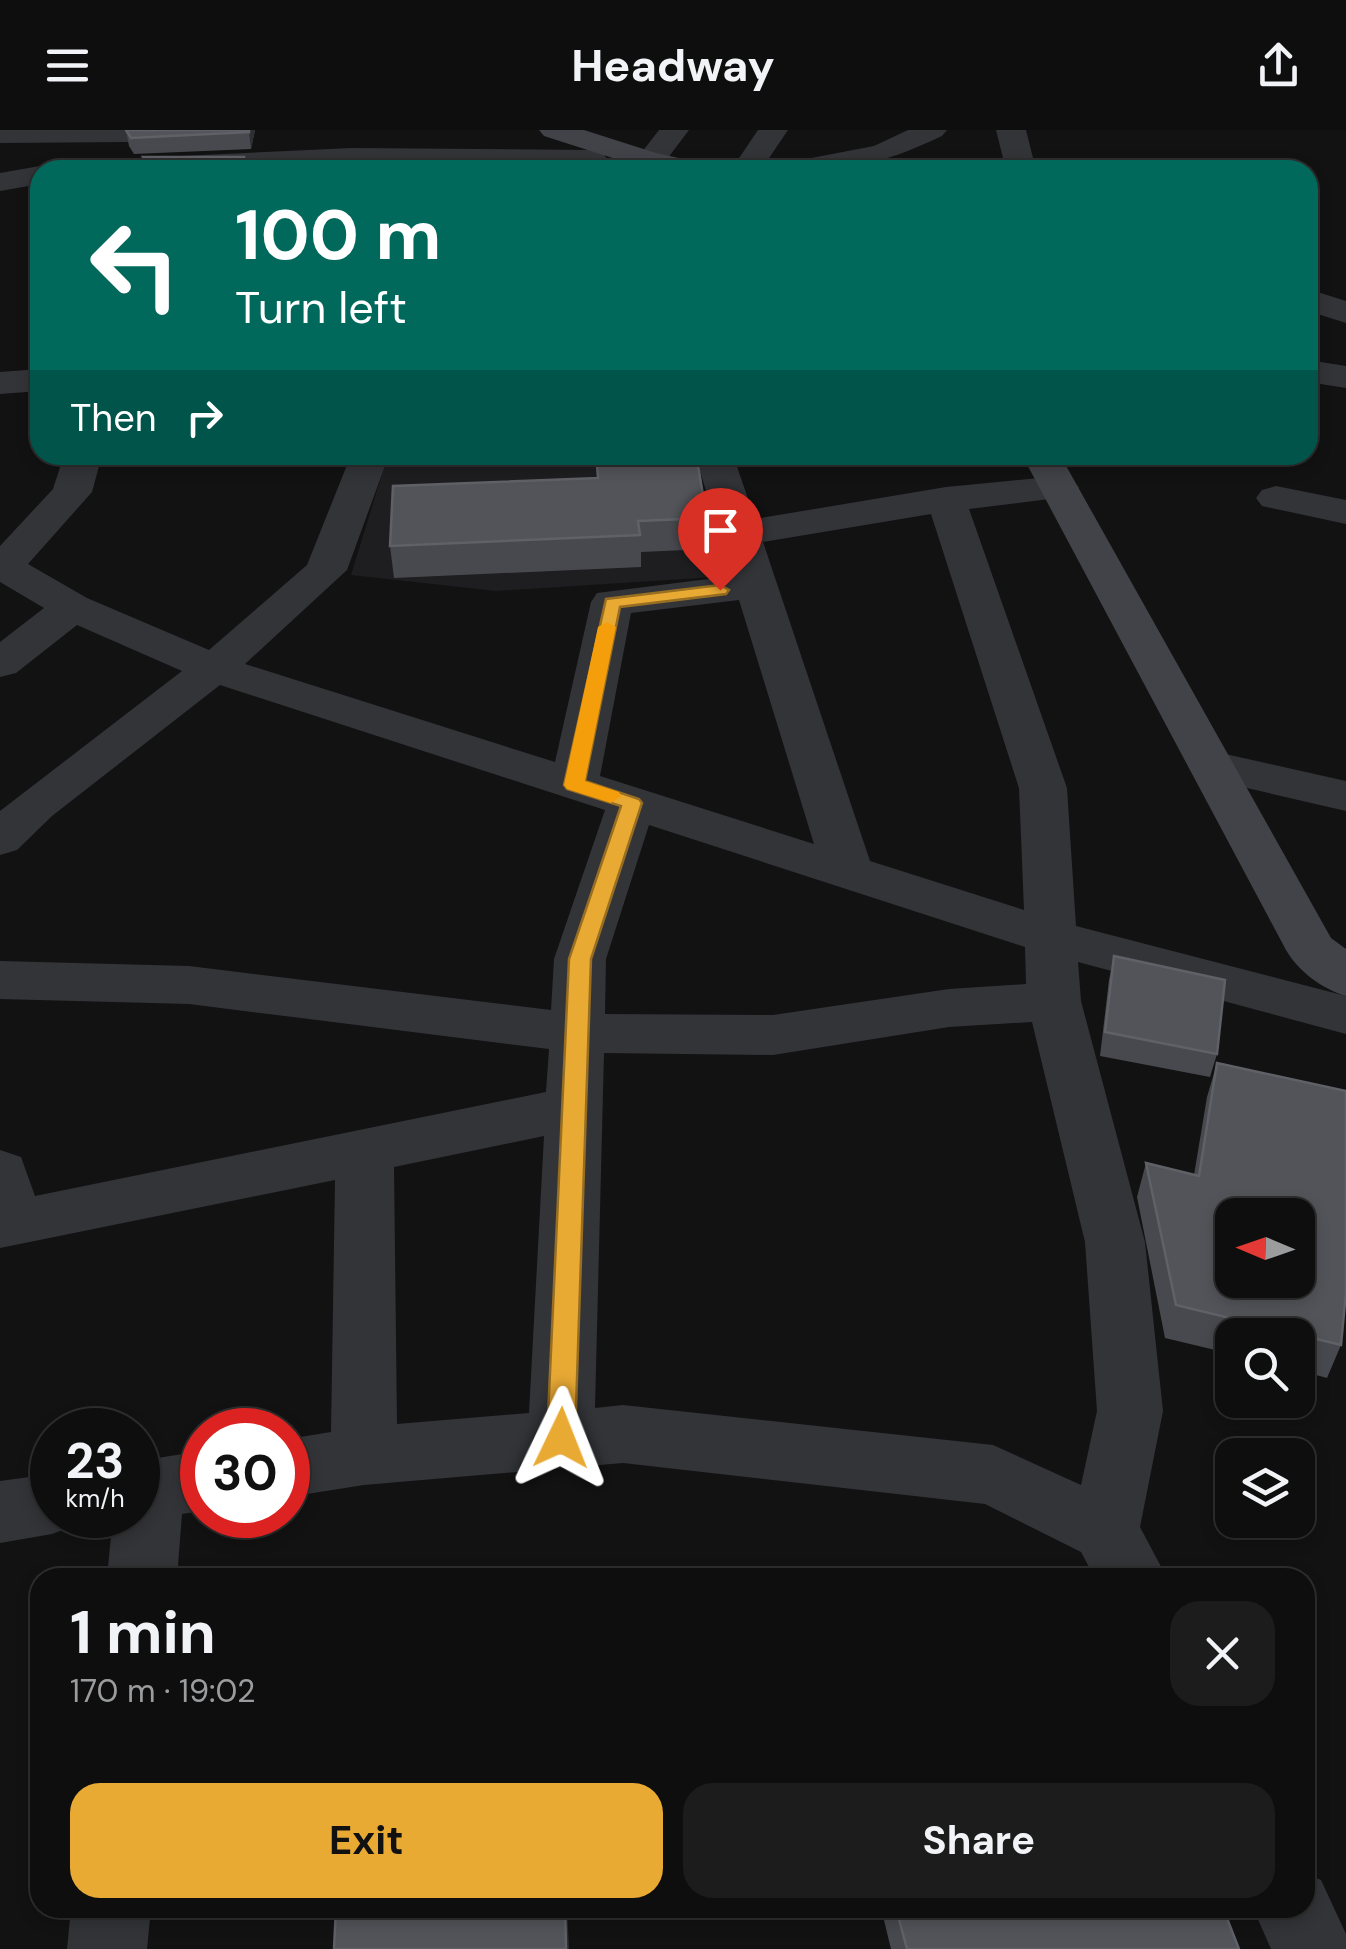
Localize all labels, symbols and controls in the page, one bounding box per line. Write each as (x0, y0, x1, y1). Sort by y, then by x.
text: Headway (571, 36, 775, 95)
icon: menu (40, 38, 95, 93)
icon: share (1251, 38, 1306, 93)
text: 100 m (235, 190, 441, 281)
icon: left (70, 200, 200, 330)
text: Turn left (235, 278, 407, 337)
icon: right (177, 390, 232, 445)
text: Then (70, 393, 157, 443)
pin (678, 488, 763, 591)
icon: arrive (693, 503, 748, 558)
north arrow (1215, 1198, 1315, 1298)
map controls (1215, 1198, 1315, 1538)
button: search (1215, 1318, 1315, 1418)
position arrow (509, 1386, 613, 1490)
speed limit sign: 30 (180, 1408, 310, 1538)
text: 23 (66, 1428, 125, 1494)
button: layers (1215, 1438, 1315, 1538)
text: km/h (65, 1482, 125, 1515)
text: 1 min (70, 1593, 216, 1672)
button: close (1170, 1601, 1275, 1706)
text: 170 m · 19:02 (70, 1670, 255, 1712)
button: Exit (70, 1783, 663, 1898)
button: Share (683, 1783, 1275, 1898)

